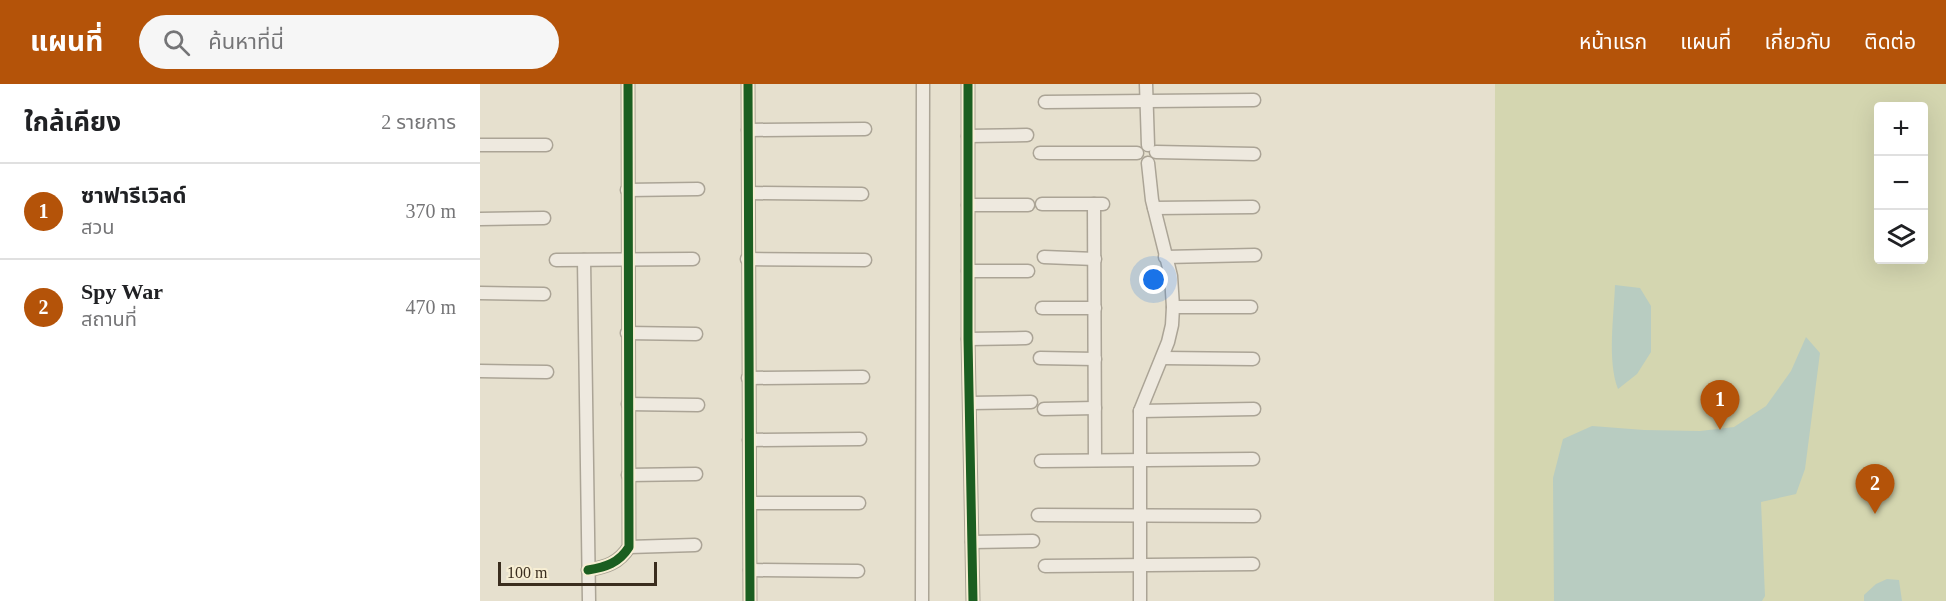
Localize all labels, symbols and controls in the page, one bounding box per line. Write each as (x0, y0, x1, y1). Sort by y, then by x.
search box (139, 15, 559, 69)
text: แผนที่ (30, 26, 103, 57)
icon: search (160, 26, 193, 59)
text: ค้นหาที่นี่ (208, 29, 284, 54)
text: หน้าแรก (1579, 30, 1647, 54)
text: แผนที่ (1680, 30, 1731, 54)
text: เกี่ยวกับ (1764, 30, 1831, 54)
text: ติดต่อ (1864, 30, 1916, 54)
map controls (1874, 102, 1928, 264)
button: + (1874, 102, 1928, 156)
text: ใกล้เคียง (24, 108, 121, 137)
text: 2 รายการ (381, 111, 456, 133)
button: − (1874, 156, 1928, 210)
text: ซาฟารีเวิลด์ (81, 183, 186, 208)
text: 1 (39, 200, 49, 222)
text: 370 m (405, 200, 456, 222)
button: layers (1874, 210, 1928, 264)
text: สวน (81, 216, 115, 238)
your location (1139, 265, 1168, 294)
text: Spy War (81, 279, 163, 304)
text: 2 (39, 296, 49, 318)
text: 470 m (405, 296, 456, 318)
text: สถานที่ (81, 308, 137, 330)
pin: 1 (1700, 380, 1740, 430)
pin: 2 (1856, 464, 1894, 514)
scale bar (498, 559, 657, 586)
text: 100 m (507, 564, 547, 581)

